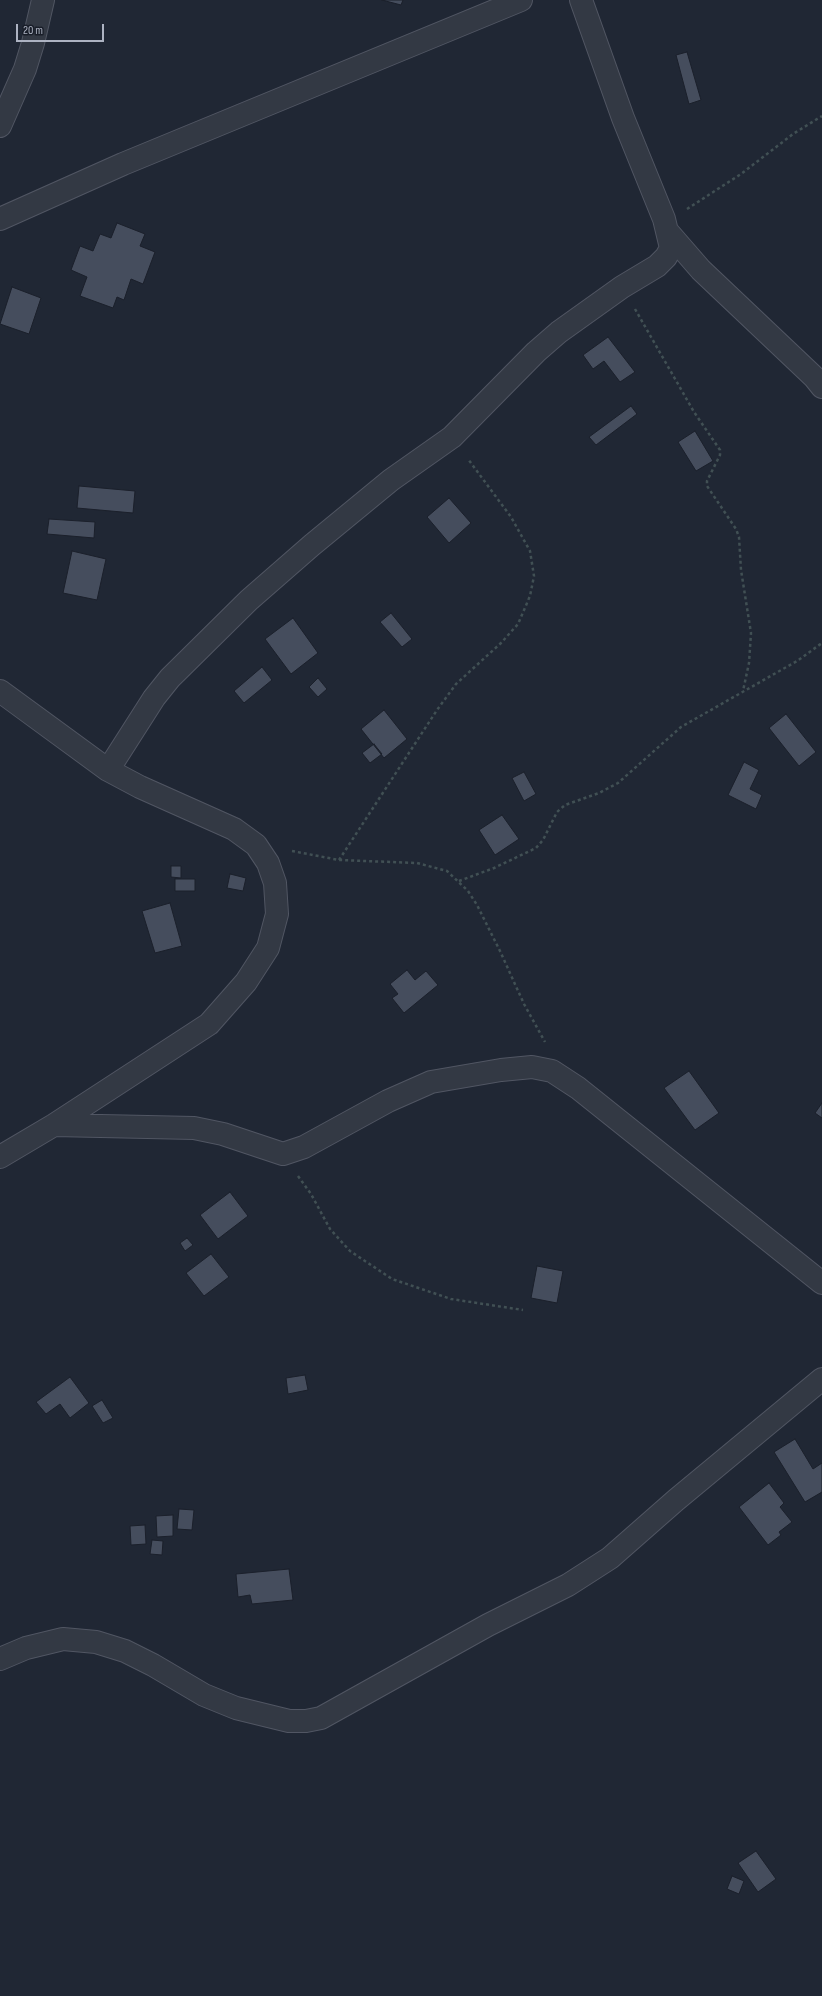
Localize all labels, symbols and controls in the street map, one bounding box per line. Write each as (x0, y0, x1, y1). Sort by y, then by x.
scale bar (18, 16, 106, 42)
text: 20 m (23, 23, 43, 38)

